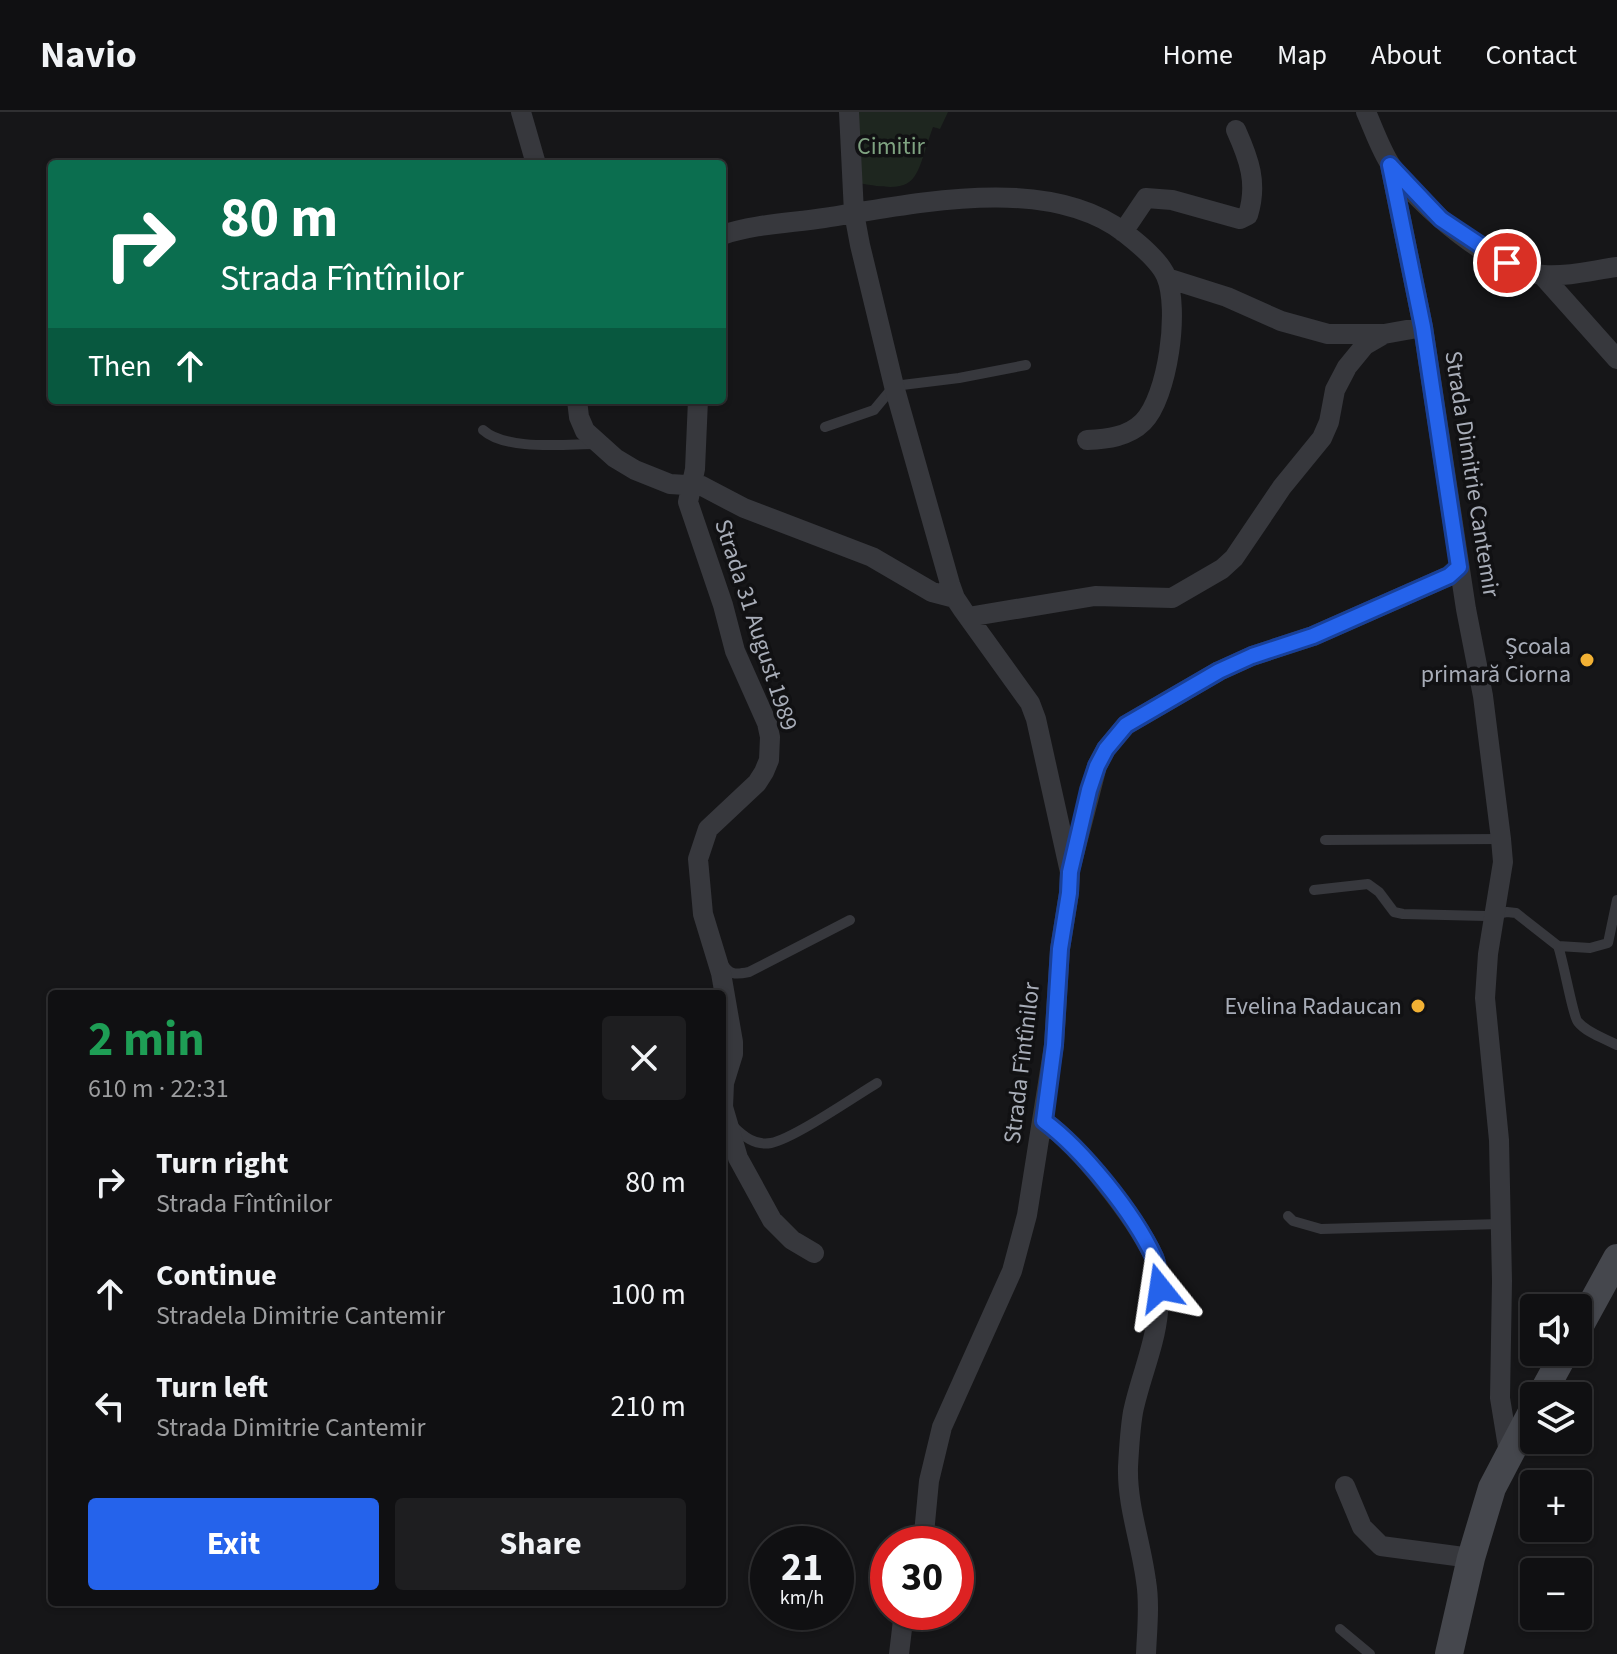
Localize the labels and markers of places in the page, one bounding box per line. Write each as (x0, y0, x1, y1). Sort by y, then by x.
pin (1473, 229, 1541, 297)
place label: Școala primară Ciorna (1421, 629, 1571, 692)
marker: Școala primară Ciorna (1578, 651, 1596, 669)
place label: Evelina Radaucan (1224, 989, 1402, 1024)
marker: Evelina Radaucan (1409, 997, 1427, 1015)

